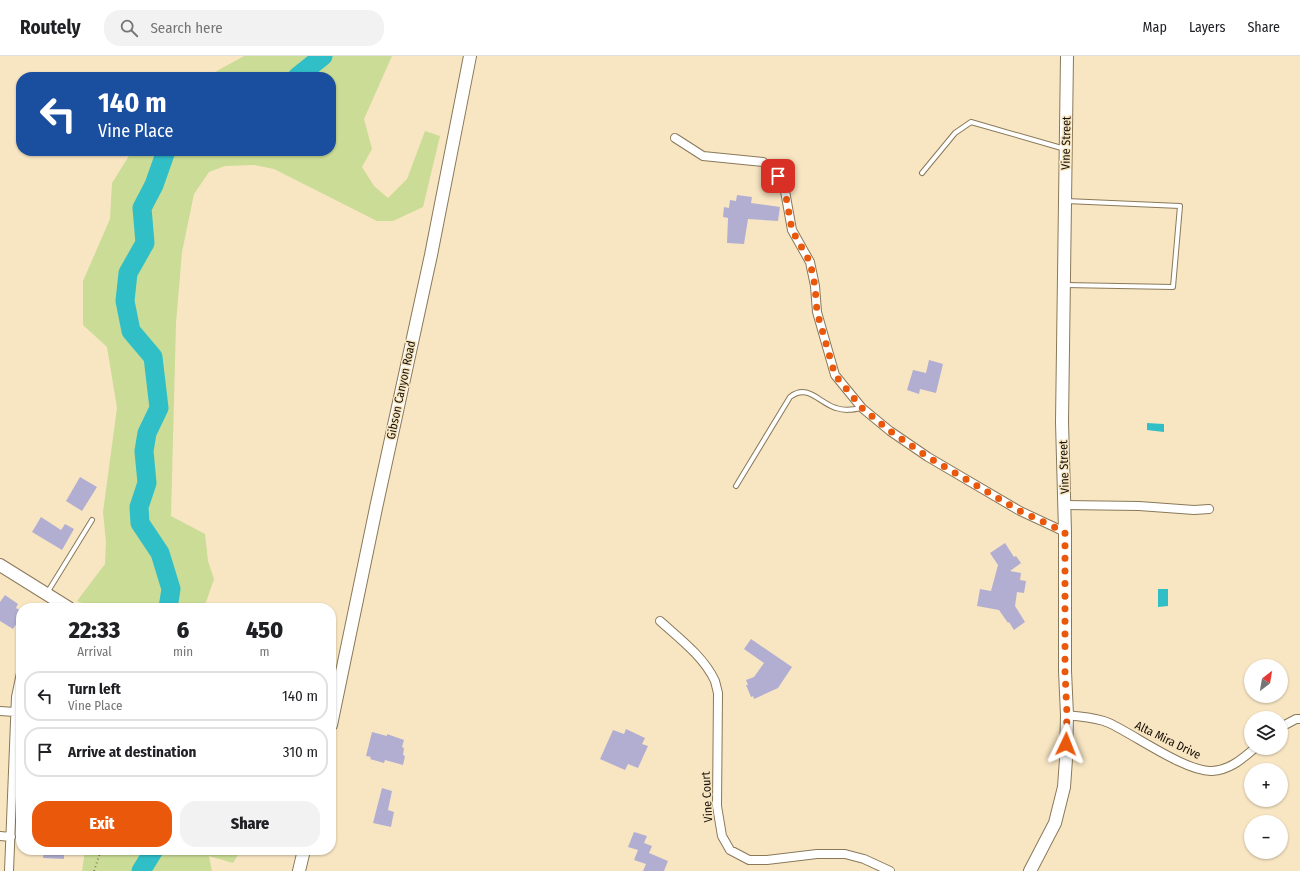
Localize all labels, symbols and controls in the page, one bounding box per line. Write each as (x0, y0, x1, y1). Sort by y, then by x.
search box (104, 10, 384, 46)
text: Routely (20, 16, 80, 39)
icon: search (118, 17, 140, 39)
text: Search here (150, 19, 223, 37)
text: Map (1143, 19, 1167, 36)
text: Layers (1189, 19, 1225, 36)
text: Share (1247, 19, 1280, 36)
text: 140 m (98, 86, 167, 119)
icon: left (32, 88, 84, 140)
street label: Vine Street (1059, 116, 1073, 170)
text: Vine Place (98, 120, 173, 142)
pin (761, 159, 795, 193)
icon: arrive (767, 165, 789, 187)
street label: Gibson Canyon Road (384, 339, 418, 441)
street label: Vine Street (1056, 440, 1072, 494)
text: 22:33 (69, 616, 120, 644)
text: 6 (177, 616, 189, 644)
text: 450 (246, 616, 283, 644)
text: Arrival (77, 644, 112, 659)
text: min (173, 644, 193, 659)
text: m (260, 644, 270, 659)
north arrow (1244, 659, 1288, 703)
map controls (1244, 659, 1288, 859)
text: Turn left (68, 680, 121, 698)
icon: left (34, 685, 56, 707)
text: 140 m (282, 687, 318, 705)
text: Vine Place (68, 698, 122, 713)
button: layers (1244, 711, 1288, 755)
street label: Alta Mira Drive (1133, 718, 1203, 762)
position arrow (1045, 723, 1087, 765)
icon: arrive (34, 741, 56, 763)
text: Arrive at destination (68, 743, 196, 761)
text: 310 m (283, 743, 318, 761)
button: + (1244, 763, 1288, 807)
street label: Vine Court (699, 771, 715, 823)
button: Exit (32, 801, 172, 847)
button: Share (180, 801, 320, 847)
button: − (1244, 815, 1288, 859)

